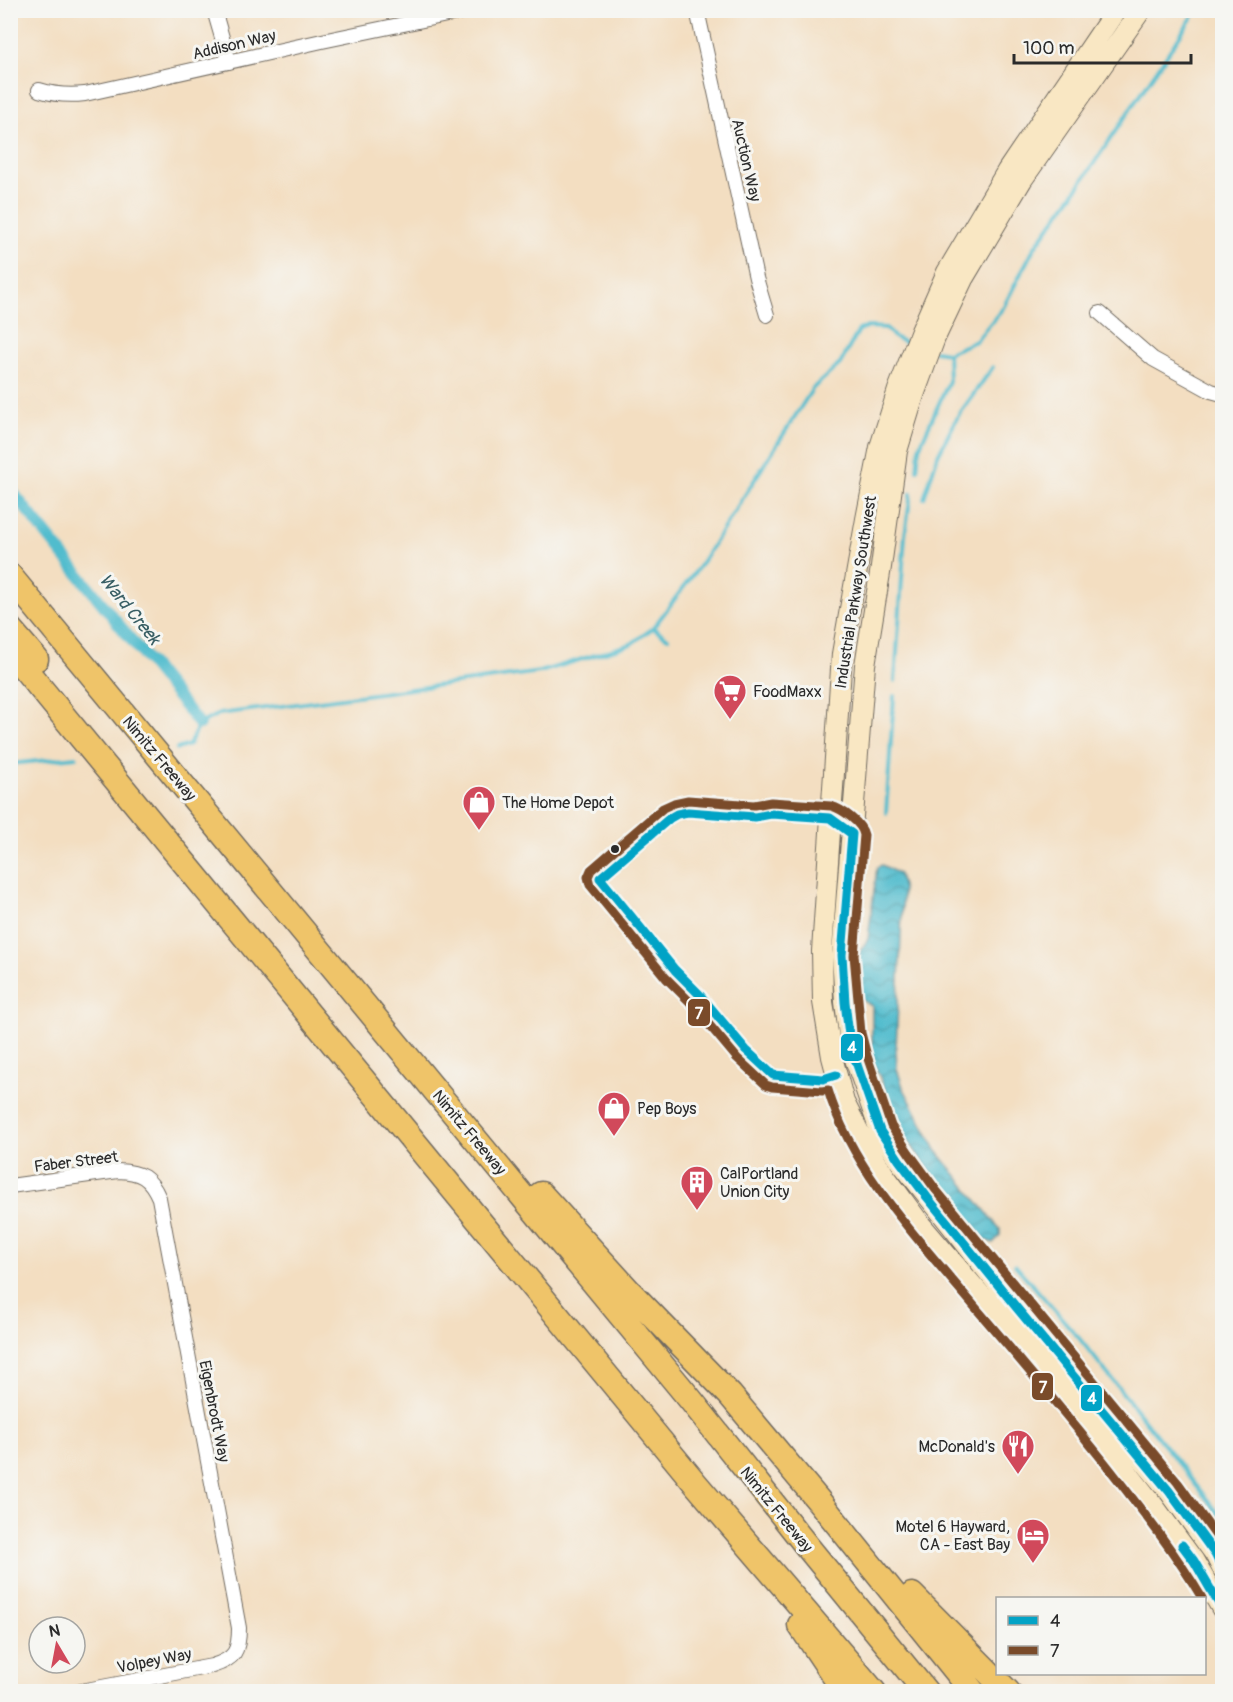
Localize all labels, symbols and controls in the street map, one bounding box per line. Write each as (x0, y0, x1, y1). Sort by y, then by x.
street label: Addison Way (191, 26, 278, 64)
scale bar (1014, 27, 1191, 65)
text: 100 m (1023, 37, 1075, 60)
street label: Auction Way (727, 117, 765, 204)
street label: Industrial Parkway Southwest (831, 494, 881, 690)
water label: Ward Creek (94, 569, 166, 651)
supermarket icon: FoodMaxx (712, 673, 748, 720)
place label: FoodMaxx (753, 682, 822, 702)
street label: Nimitz Freeway (118, 712, 201, 805)
shop icon: The Home Depot (461, 784, 497, 831)
place label: The Home Depot (502, 793, 615, 813)
unlabelled marker (609, 843, 621, 855)
line badge: 7 (687, 998, 711, 1027)
text: 7 (695, 1004, 704, 1024)
line badge: 4 (840, 1033, 864, 1062)
text: 4 (847, 1038, 857, 1058)
street label: Nimitz Freeway (428, 1086, 511, 1179)
shop icon: Pep Boys (596, 1090, 632, 1137)
place label: Pep Boys (637, 1099, 696, 1119)
street label: Faber Street (33, 1147, 120, 1177)
building icon: CalPortland Union City (679, 1164, 715, 1211)
place label: CalPortland Union City (720, 1164, 798, 1202)
street label: Eigenbrodt Way (194, 1359, 234, 1464)
line badge: 7 (1031, 1372, 1054, 1401)
text: 7 (1039, 1378, 1048, 1398)
line badge: 4 (1080, 1384, 1103, 1412)
text: 4 (1087, 1389, 1097, 1409)
restaurant icon: McDonald's (1000, 1428, 1036, 1475)
place label: McDonald's (918, 1437, 995, 1457)
street label: Nimitz Freeway (736, 1463, 817, 1557)
place label: Motel 6 Hayward, CA - East Bay (896, 1517, 1010, 1555)
hotel icon: Motel 6 Hayward, CA - East Bay (1015, 1517, 1051, 1564)
legend (996, 1597, 1206, 1675)
text: 4 (1050, 1610, 1061, 1633)
north arrow (27, 1615, 87, 1675)
text: N (48, 1620, 62, 1642)
text: 7 (1050, 1640, 1060, 1663)
street label: Volpey Way (115, 1644, 193, 1678)

